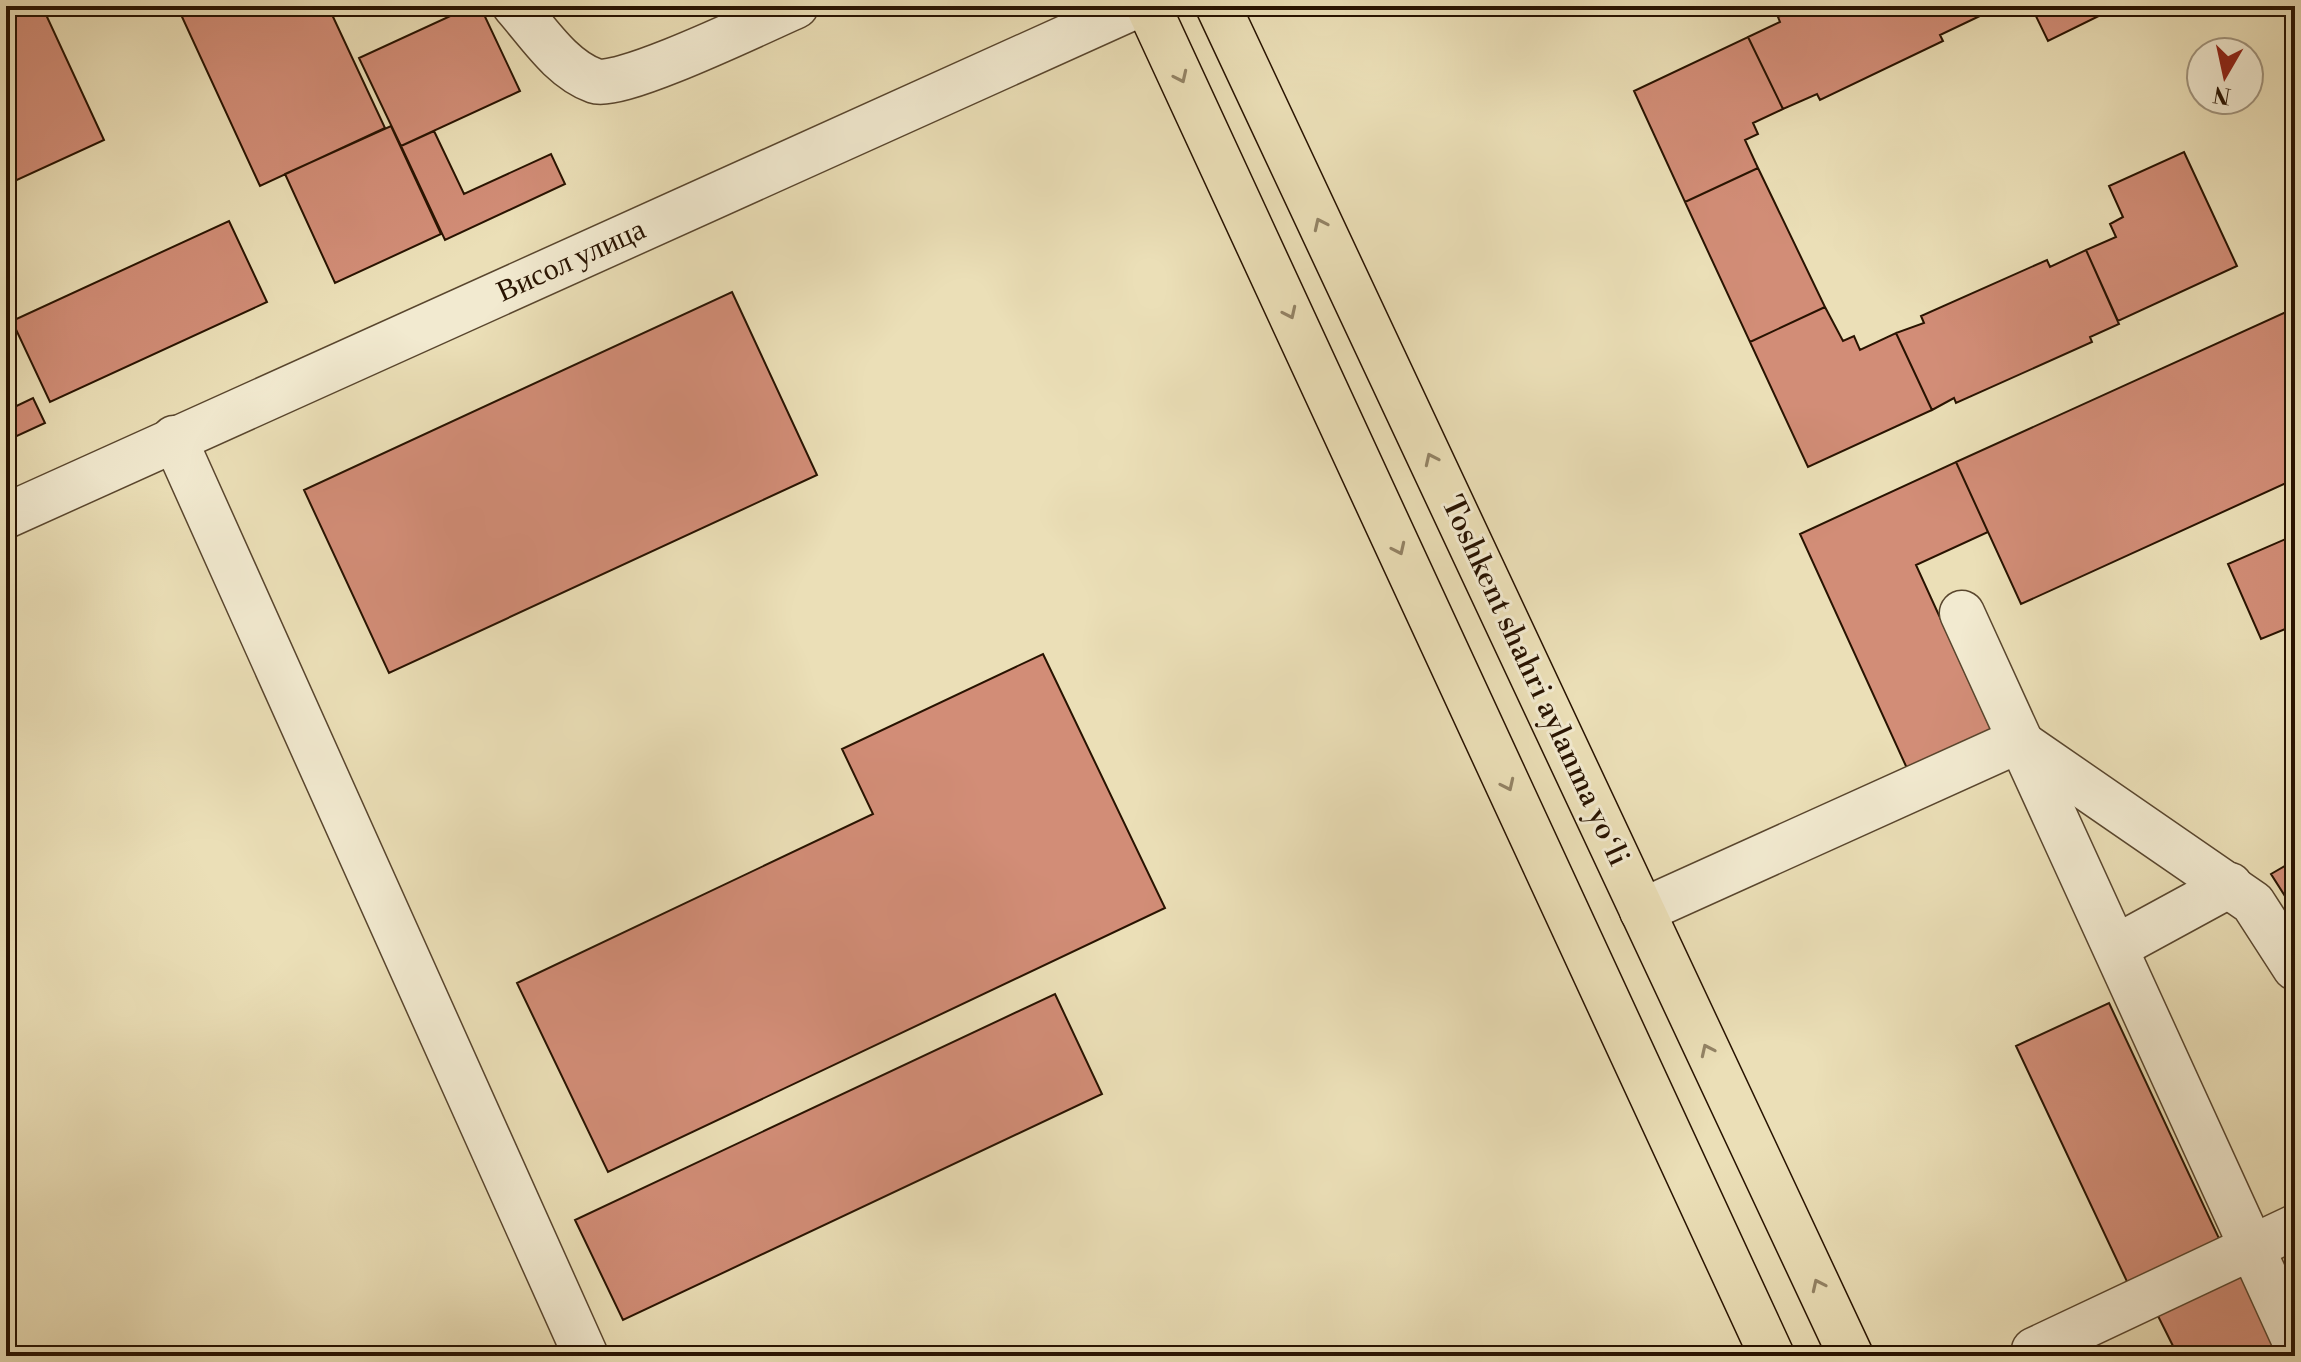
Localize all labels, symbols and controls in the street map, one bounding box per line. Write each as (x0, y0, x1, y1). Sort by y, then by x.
north arrow (2185, 36, 2265, 116)
one-way arrow (1171, 69, 1187, 83)
text: N (2211, 79, 2233, 109)
street label: Висол улица (491, 211, 652, 311)
one-way arrow (1314, 218, 1330, 232)
one-way arrow (1280, 305, 1296, 319)
one-way arrow (1425, 453, 1441, 468)
street label: Toshkent shahri aylanma yoʻli (1432, 490, 1638, 872)
one-way arrow (1389, 541, 1405, 555)
one-way arrow (1498, 777, 1514, 791)
one-way arrow (1701, 1044, 1717, 1058)
one-way arrow (1812, 1279, 1828, 1294)

